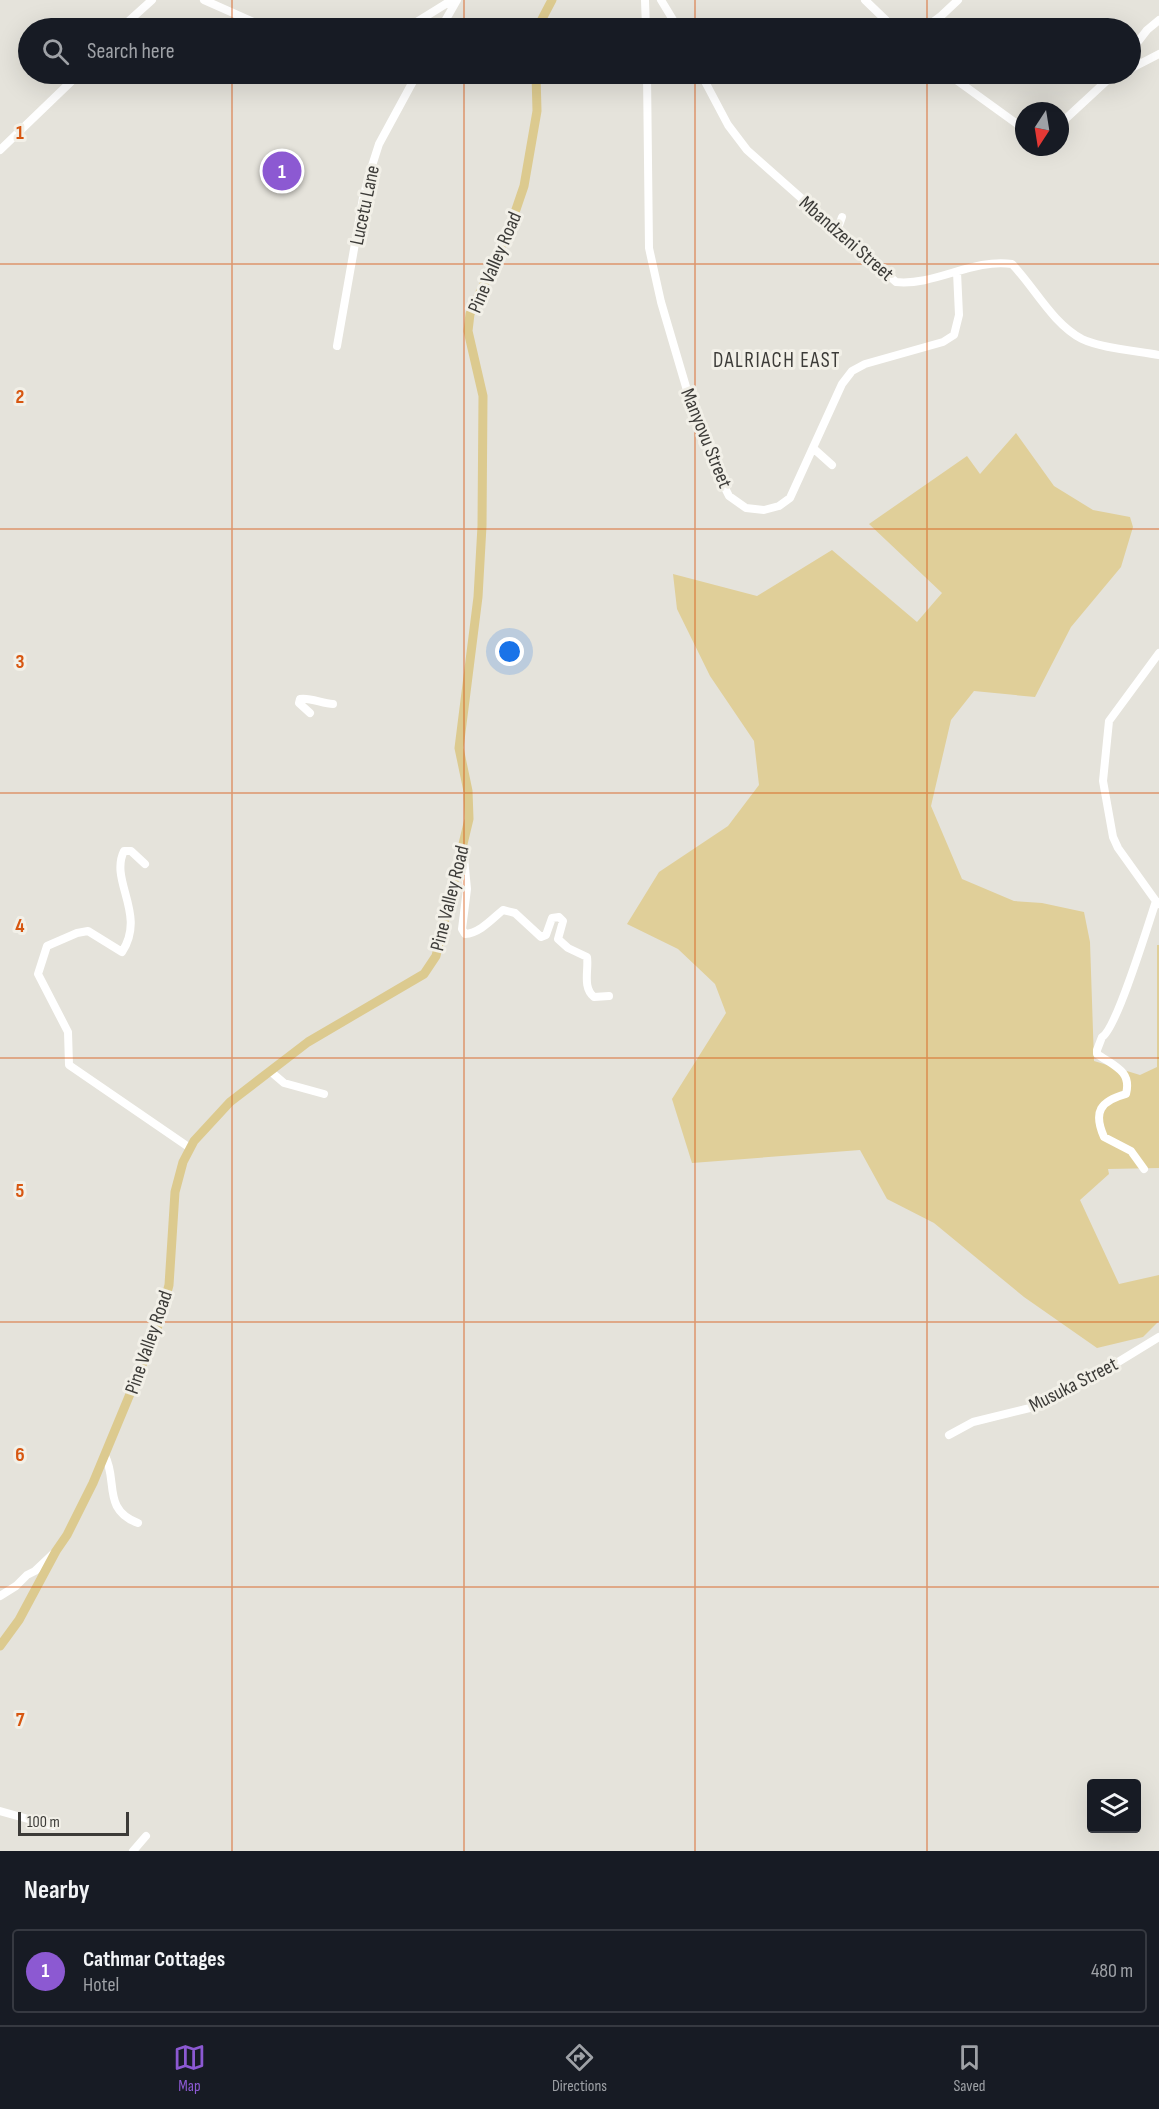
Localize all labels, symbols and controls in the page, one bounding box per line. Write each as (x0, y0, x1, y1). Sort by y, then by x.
search box (18, 18, 1141, 84)
icon: search (39, 35, 72, 68)
text: Search here (87, 38, 174, 65)
north arrow (1015, 102, 1069, 156)
text: 1 (16, 121, 24, 145)
pin: 1 (262, 148, 302, 194)
street label: Lucetu Lane (345, 163, 385, 247)
street label: Mbandzeni Street (794, 191, 899, 286)
street label: Pine Valley Road (463, 208, 527, 317)
district label: DALRIACH EAST (713, 348, 841, 373)
text: 2 (16, 385, 24, 409)
street label: Manyovu Street (675, 385, 737, 492)
your location (495, 637, 524, 666)
text: 3 (16, 650, 25, 674)
street label: Pine Valley Road (425, 843, 475, 953)
text: 4 (15, 914, 25, 938)
text: 5 (16, 1179, 25, 1203)
street label: Pine Valley Road (120, 1288, 178, 1397)
street label: Musuka Street (1025, 1352, 1122, 1417)
text: 6 (15, 1443, 25, 1467)
text: 7 (16, 1708, 25, 1732)
map controls (1087, 1779, 1141, 1833)
button: layers (1087, 1779, 1141, 1833)
scale bar (18, 1809, 129, 1836)
text: 100 m (27, 1813, 60, 1832)
text: Nearby (24, 1875, 90, 1906)
text: Cathmar Cottages (83, 1946, 225, 1973)
text: 1 (42, 1959, 49, 1983)
text: 480 m (1091, 1959, 1133, 1983)
text: Hotel (83, 1973, 119, 1997)
tab: Map (173, 2041, 206, 2096)
tab: Directions (552, 2041, 607, 2096)
tab: Saved (953, 2041, 986, 2096)

